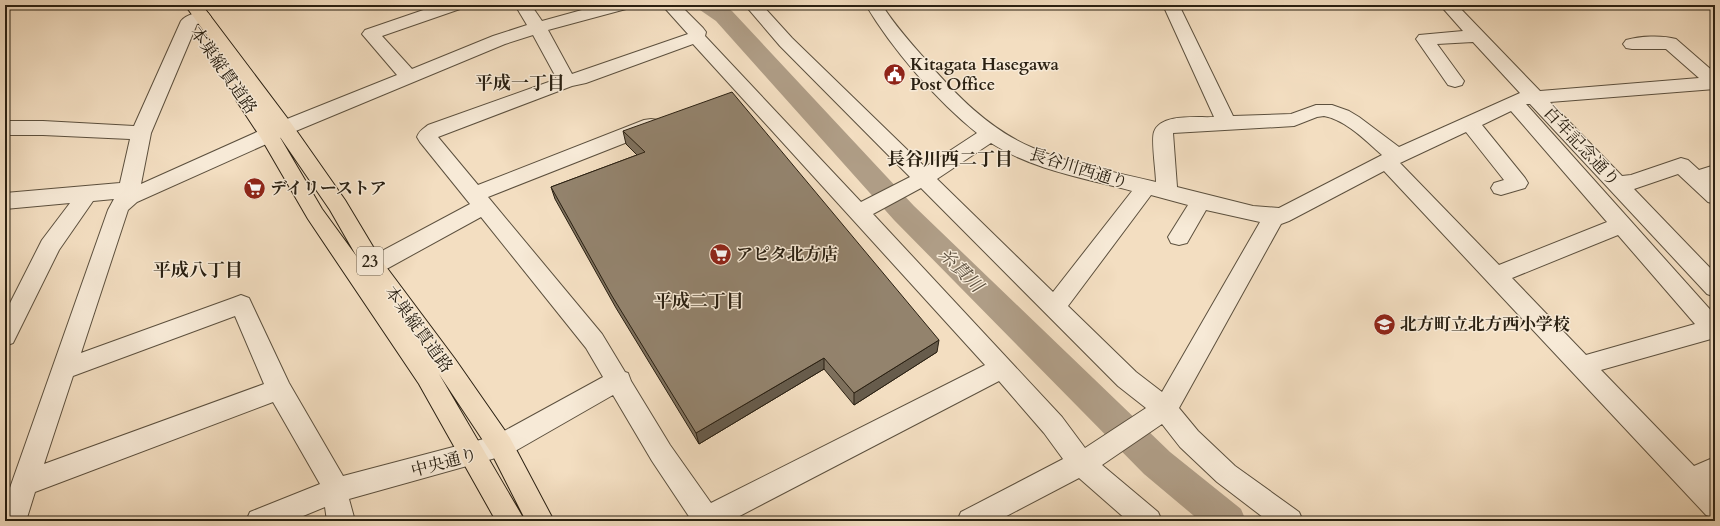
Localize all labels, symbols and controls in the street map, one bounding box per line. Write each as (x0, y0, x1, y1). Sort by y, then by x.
street label: 本巣縦貫道路 (185, 22, 262, 119)
place label: Kitagata Hasegawa Post Office (910, 53, 1060, 96)
public building icon: Kitagata Hasegawa Post Office (882, 61, 908, 87)
district label: 平成一丁目 (475, 71, 565, 96)
street label: 百年記念通り (1538, 101, 1625, 191)
street label: 長谷川西通り (1027, 143, 1131, 194)
district label: 長谷川西二丁目 (887, 147, 1013, 172)
supermarket icon: デイリーストア (241, 175, 267, 201)
place label: デイリーストア (270, 177, 386, 200)
supermarket icon: アピタ北方店 (708, 241, 734, 267)
water label: 糸貫川 (933, 242, 990, 300)
place label: アピタ北方店 (736, 243, 838, 266)
road number: 23 (357, 247, 383, 275)
district label: 平成八丁目 (153, 258, 243, 283)
street label: 本巣縦貫道路 (379, 281, 458, 377)
district label: 平成二丁目 (654, 289, 744, 314)
school or university icon: 北方町立北方西小学校 (1371, 311, 1397, 337)
place label: 北方町立北方西小学校 (1400, 313, 1570, 336)
street label: 中央通り (408, 443, 480, 482)

